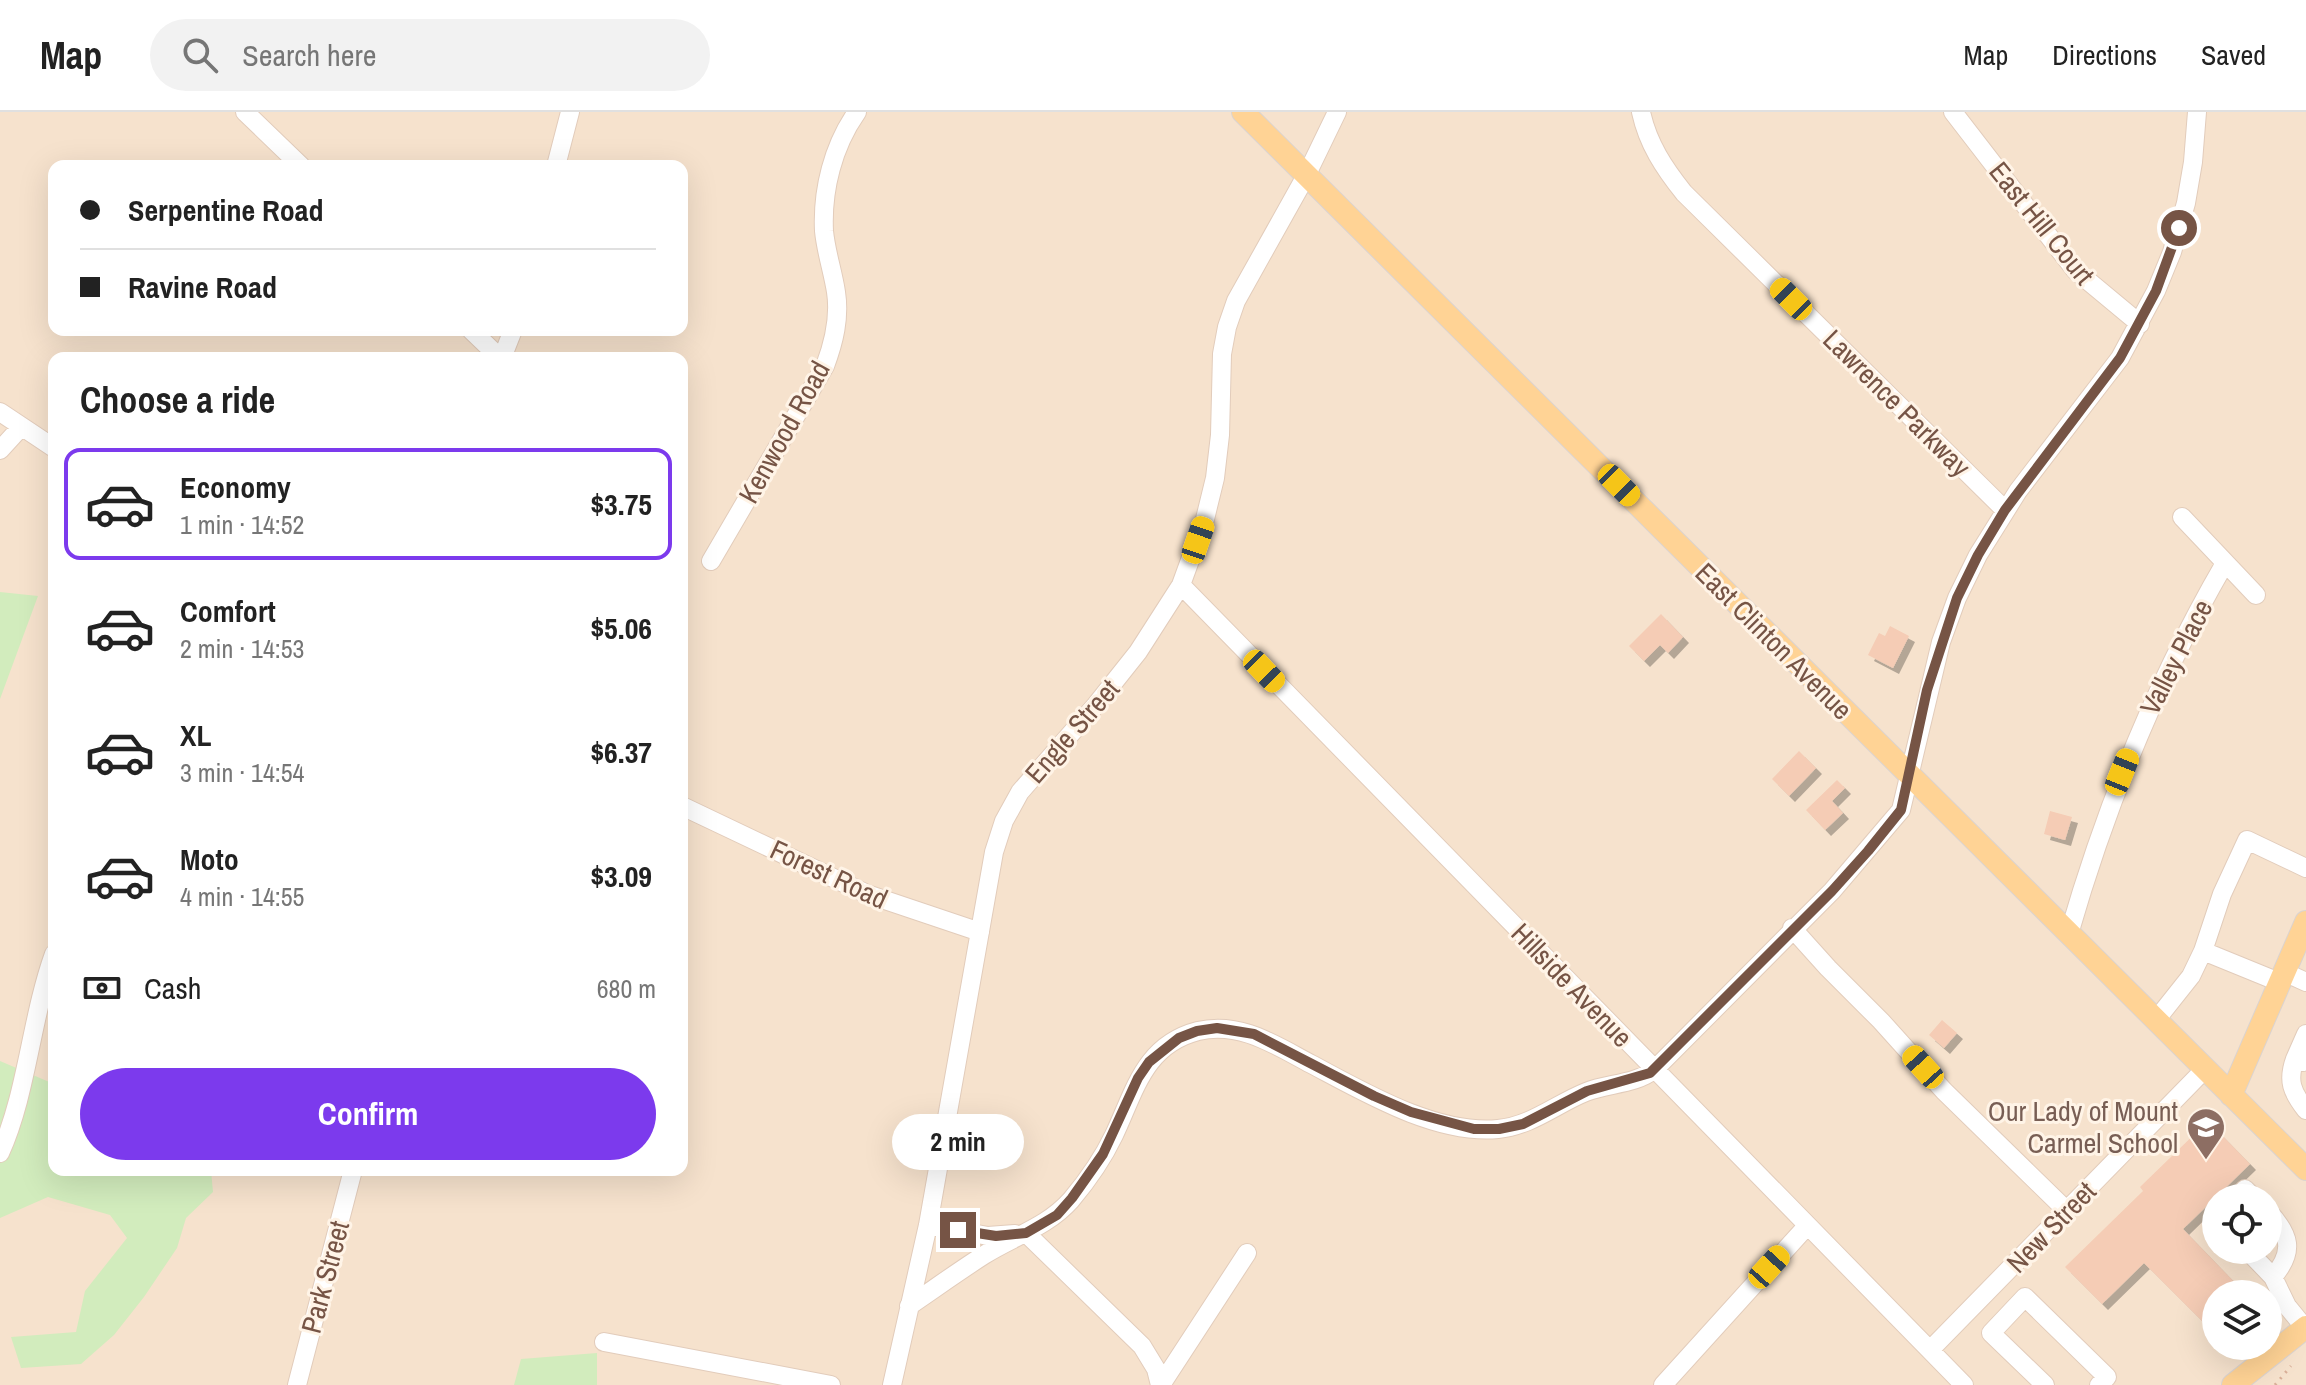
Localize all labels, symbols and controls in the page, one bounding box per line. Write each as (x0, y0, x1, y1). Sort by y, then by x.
search box (150, 19, 710, 91)
text: Map (40, 30, 102, 81)
icon: search (178, 33, 222, 77)
text: Search here (242, 35, 376, 75)
text: Map (1964, 36, 2008, 74)
text: Directions (2052, 36, 2157, 74)
text: Saved (2201, 36, 2266, 74)
street label: East Hill Court (1981, 154, 2103, 292)
text: Serpentine Road (128, 190, 323, 230)
route start (2161, 210, 2197, 246)
text: Ravine Road (128, 267, 277, 307)
car (1766, 274, 1816, 324)
street label: Lawrence Parkway (1815, 321, 1979, 485)
street label: Kenwood Road (729, 354, 839, 510)
text: Choose a ride (80, 376, 275, 424)
car (1594, 460, 1644, 510)
text: Economy (180, 467, 291, 507)
icon: car (84, 468, 156, 540)
text: $3.75 (590, 484, 652, 524)
text: 1 min · 14:52 (180, 507, 304, 542)
car (1179, 513, 1217, 567)
street label: East Clinton Avenue (1687, 554, 1861, 728)
text: Comfort (180, 591, 276, 631)
icon: car (84, 592, 156, 664)
street label: Valley Place (2131, 593, 2221, 721)
text: $5.06 (590, 608, 652, 648)
text: 2 min · 14:53 (180, 631, 304, 666)
car (1239, 645, 1289, 697)
street label: Engle Street (1016, 671, 1128, 791)
text: XL (180, 715, 211, 755)
icon: car (84, 716, 156, 788)
text: $6.37 (590, 732, 652, 772)
car (2102, 745, 2142, 799)
text: 3 min · 14:54 (180, 755, 304, 790)
street label: Forest Road (764, 830, 894, 918)
text: Moto (180, 839, 239, 879)
icon: car (84, 840, 156, 912)
text: $3.09 (590, 856, 652, 896)
text: 4 min · 14:55 (180, 879, 304, 914)
street label: Hillside Avenue (1503, 915, 1641, 1055)
icon: cash (80, 966, 124, 1010)
text: Cash (144, 968, 201, 1008)
text: 680 m (597, 971, 656, 1006)
car (1898, 1041, 1948, 1093)
button: Confirm (80, 1068, 656, 1160)
place label: Our Lady of Mount Carmel School (1988, 1092, 2178, 1162)
school or university icon: Our Lady of Mount Carmel School (2185, 1106, 2227, 1161)
callout: 2 min (892, 1114, 1024, 1170)
text: 2 min (930, 1124, 986, 1159)
street label: New Street (1998, 1173, 2104, 1281)
map controls (2202, 1184, 2282, 1360)
button: locate (2202, 1184, 2282, 1264)
route end (940, 1212, 976, 1248)
street label: Park Street (292, 1217, 358, 1337)
car (1744, 1241, 1794, 1293)
button: layers (2202, 1280, 2282, 1360)

